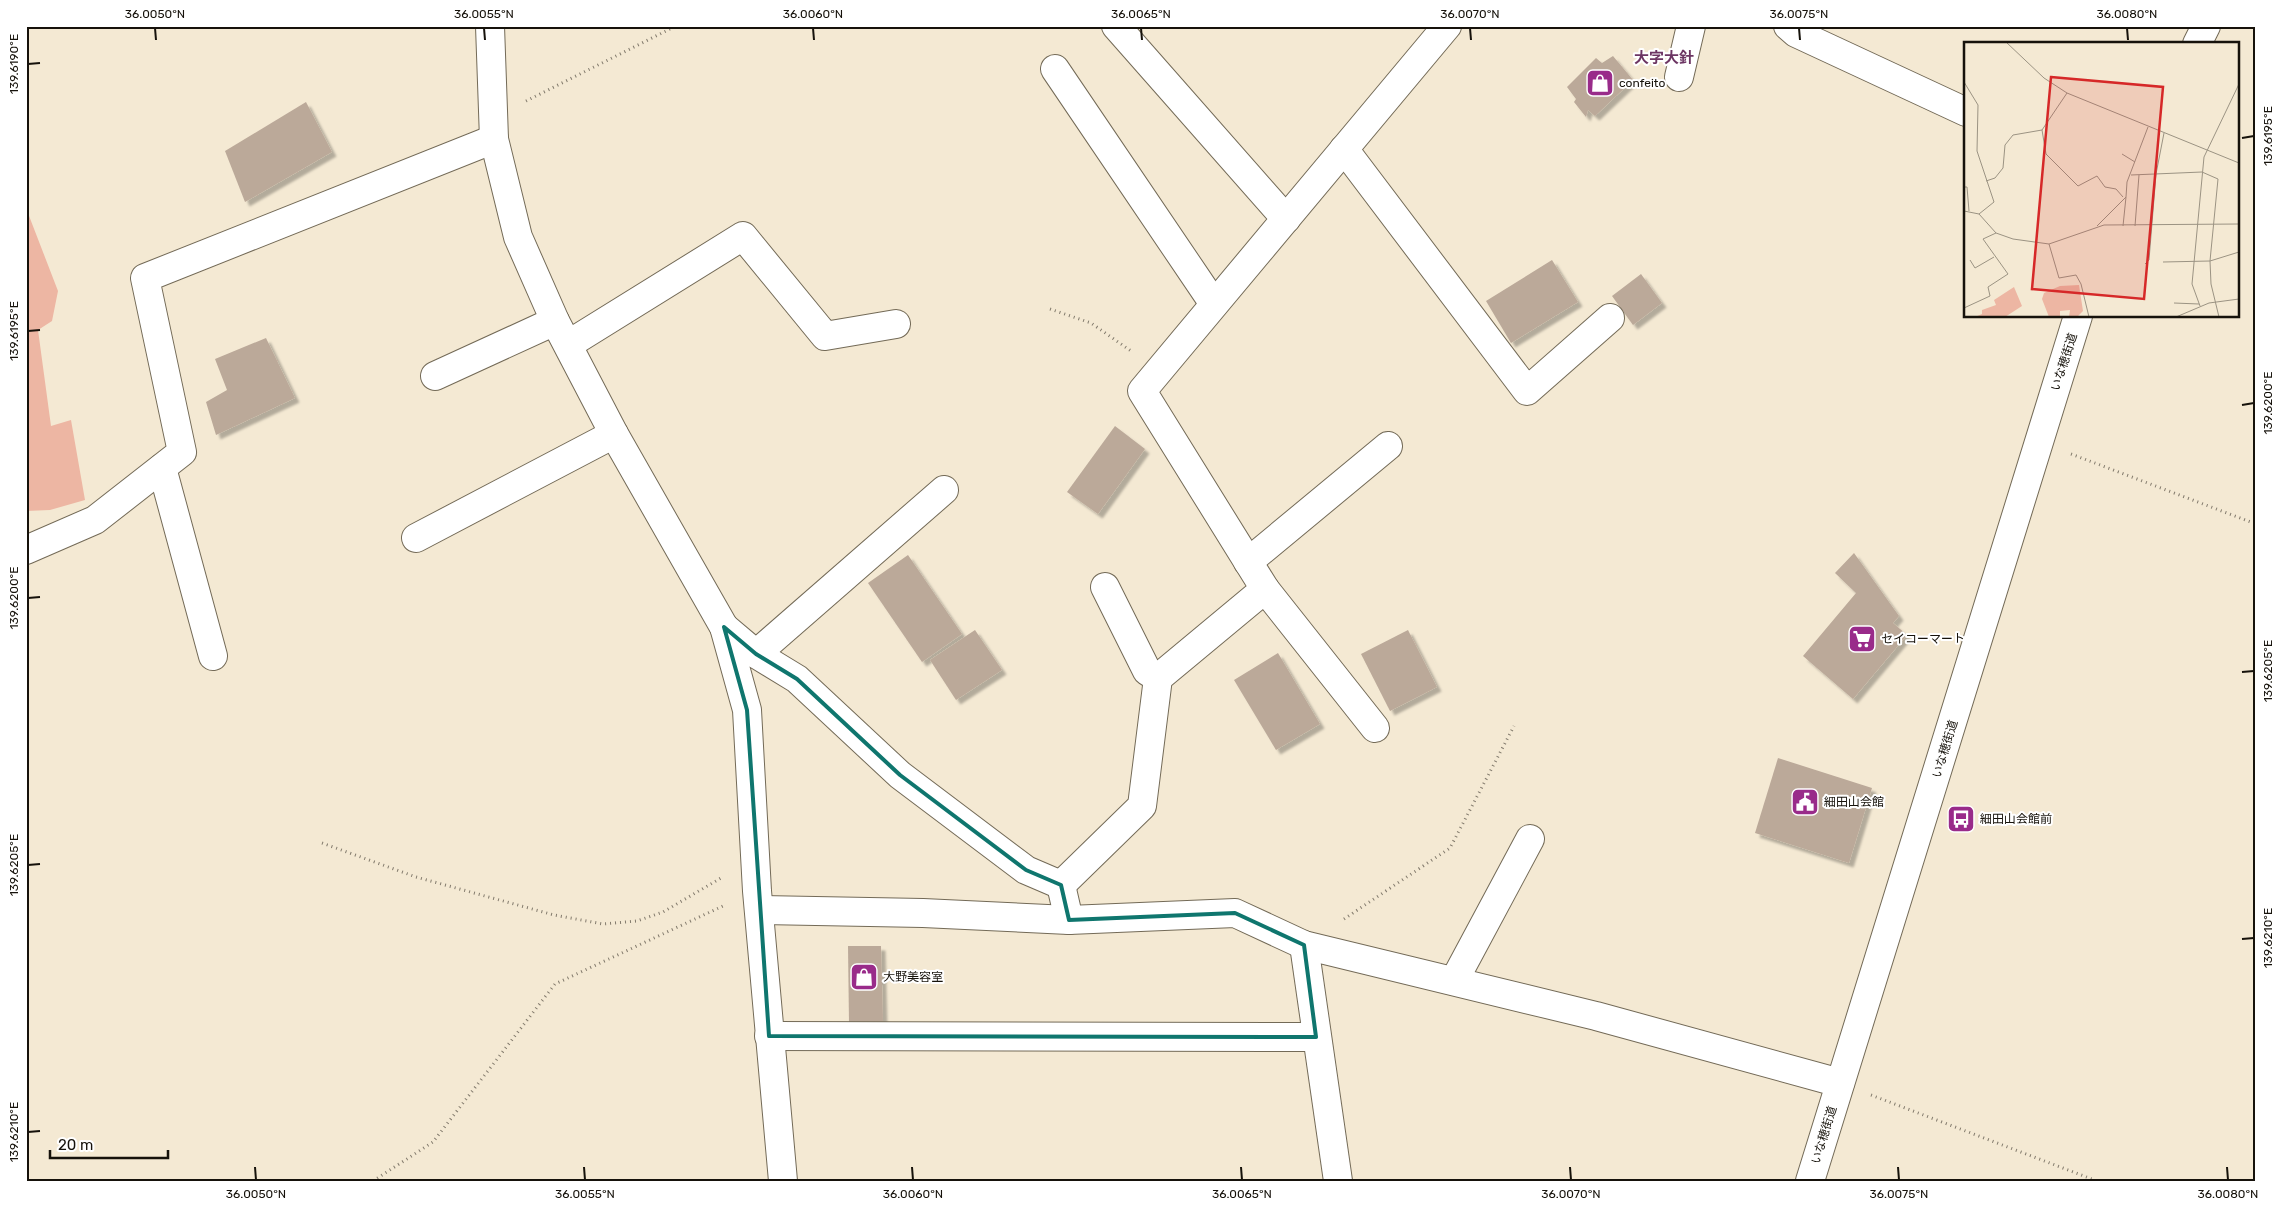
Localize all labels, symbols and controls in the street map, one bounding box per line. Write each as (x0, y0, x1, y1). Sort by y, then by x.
text: 36.0050°N (125, 7, 185, 21)
text: 36.0055°N (454, 7, 514, 21)
text: 36.0060°N (783, 7, 843, 21)
text: 36.0065°N (1111, 7, 1171, 21)
text: 36.0070°N (1440, 7, 1500, 21)
text: 36.0075°N (1770, 7, 1828, 21)
text: 36.0080°N (2097, 7, 2157, 21)
text: 139.6190°E (7, 34, 21, 94)
inset map (1964, 42, 2240, 318)
district label: 大字大針 (1634, 49, 1694, 67)
shop icon: confeito (1585, 68, 1615, 98)
place label: confeito (1619, 76, 1666, 90)
text: 139.6195°E (2261, 106, 2275, 166)
text: 139.6195°E (7, 301, 21, 361)
street label: いな穂街道 (2048, 331, 2080, 393)
text: 139.6200°E (2261, 371, 2275, 435)
text: 139.6200°E (7, 566, 21, 630)
supermarket icon: セイコーマート (1847, 624, 1877, 654)
place label: セイコーマート (1881, 632, 1965, 646)
text: 139.6205°E (2261, 640, 2275, 702)
street label: いな穂街道 (1930, 718, 1960, 780)
public building icon: 細田山会館 (1790, 787, 1820, 817)
place label: 細田山会館 (1824, 795, 1884, 809)
bus stop icon: 細田山会館前 (1946, 804, 1976, 834)
place label: 細田山会館前 (1980, 812, 2052, 826)
text: 139.6205°E (7, 834, 21, 896)
text: 139.6210°E (2261, 908, 2275, 968)
shop icon: 大野美容室 (849, 962, 879, 992)
place label: 大野美容室 (883, 970, 943, 984)
text: 139.6210°E (7, 1102, 21, 1162)
street label: いな穂街道 (1809, 1104, 1839, 1166)
scale bar (50, 1127, 168, 1159)
text: 20 m (58, 1136, 93, 1154)
text: 36.0050°N (226, 1187, 286, 1201)
text: 36.0055°N (555, 1187, 615, 1201)
text: 36.0060°N (883, 1187, 943, 1201)
text: 36.0065°N (1212, 1187, 1272, 1201)
text: 36.0070°N (1541, 1187, 1601, 1201)
text: 36.0075°N (1870, 1187, 1928, 1201)
text: 36.0080°N (2198, 1187, 2258, 1201)

